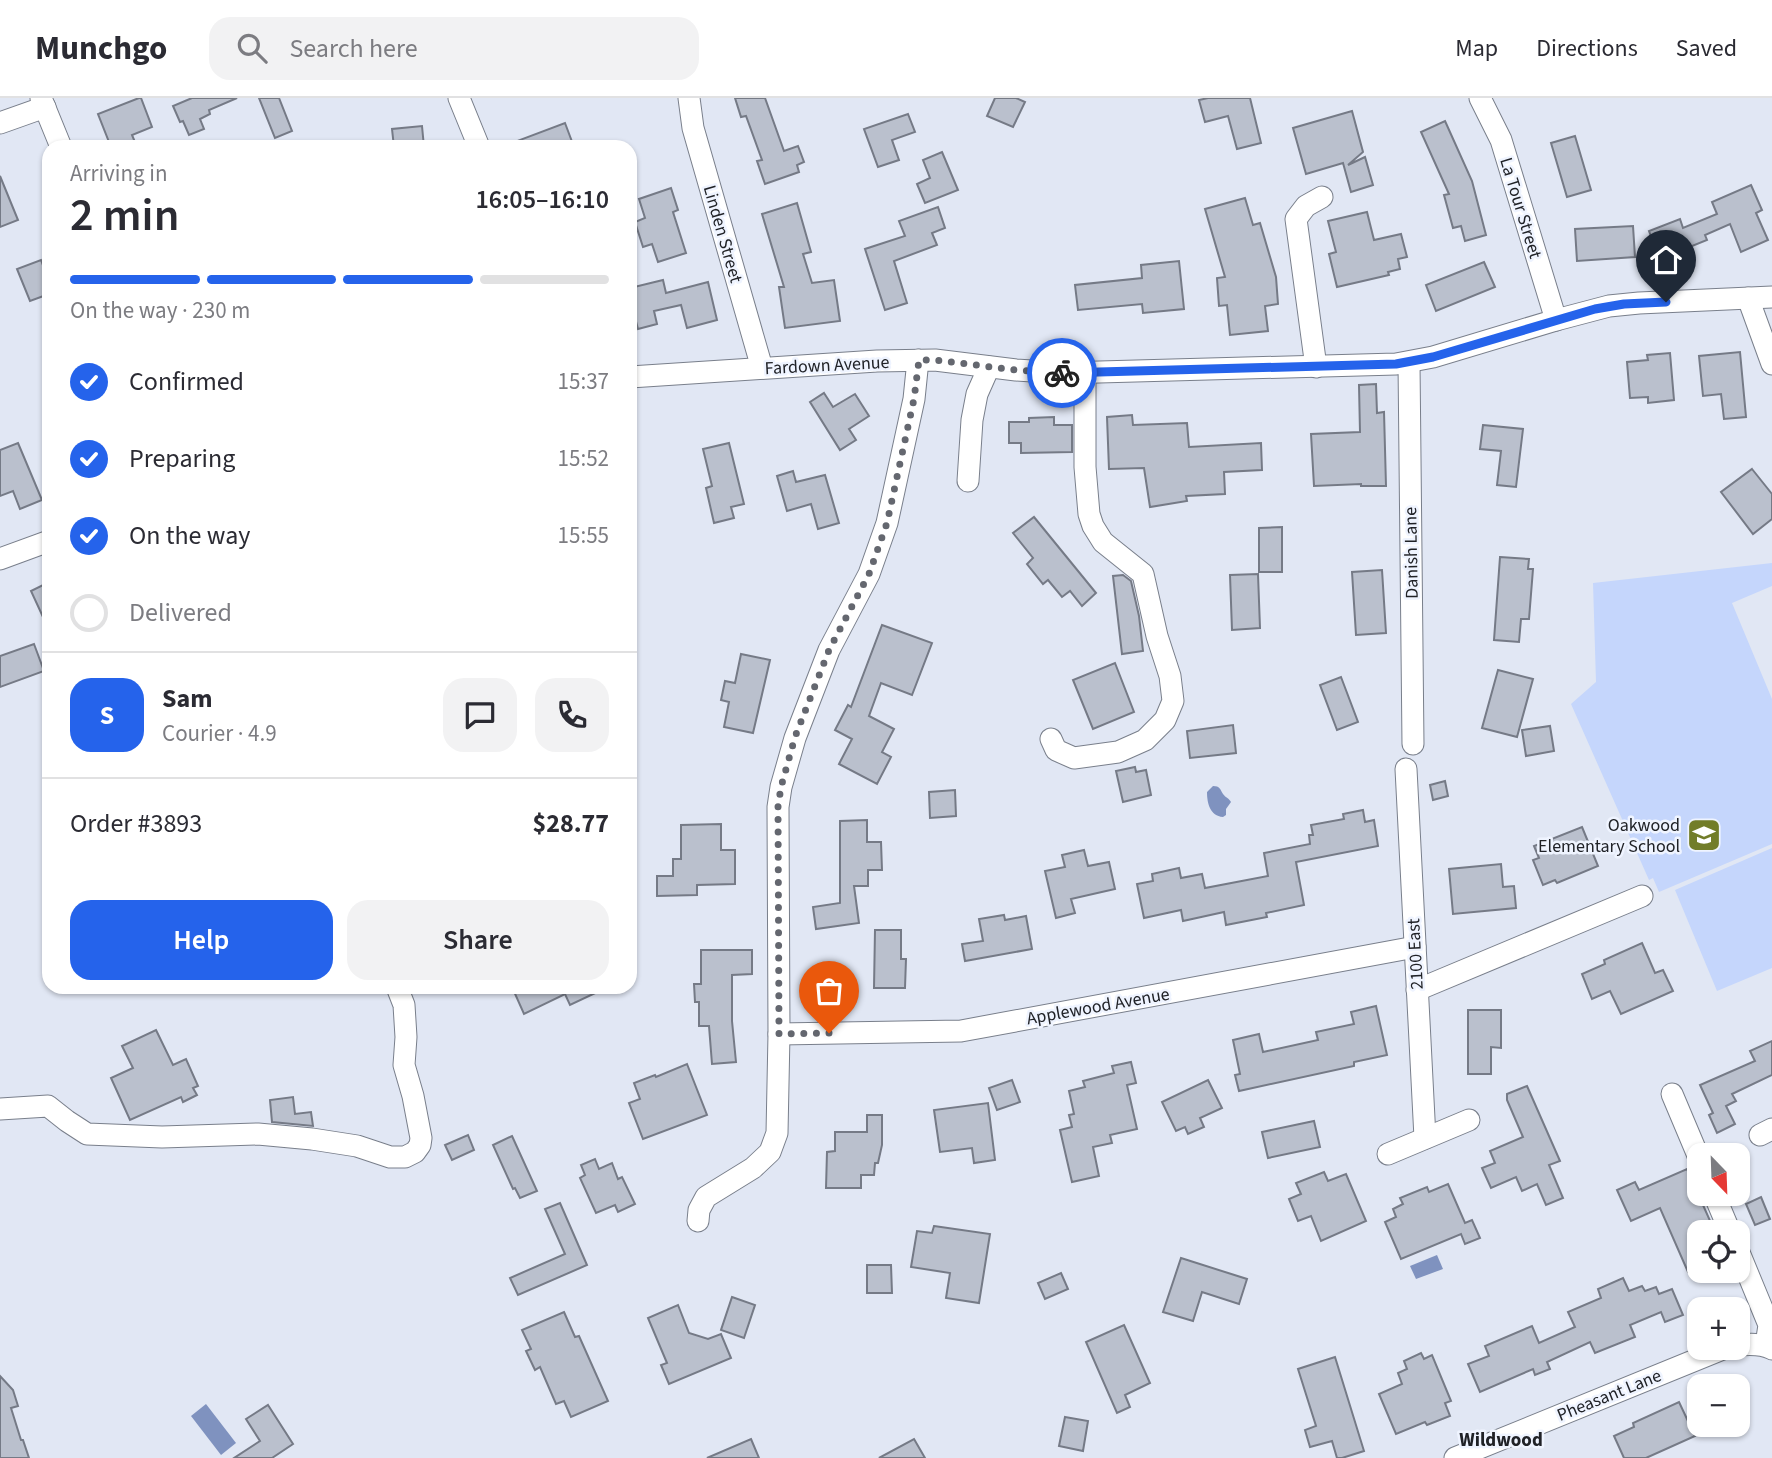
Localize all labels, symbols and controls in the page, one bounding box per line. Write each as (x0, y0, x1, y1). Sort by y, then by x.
search box (209, 17, 699, 80)
text: Munchgo (35, 25, 167, 72)
icon: search (233, 29, 271, 67)
text: Search here (289, 30, 418, 67)
text: Map (1455, 31, 1498, 66)
text: Directions (1536, 31, 1638, 66)
text: Saved (1676, 31, 1737, 66)
street label: La Tour Street (1493, 155, 1548, 262)
text: Arriving in (70, 157, 168, 190)
text: 16:05–16:10 (476, 181, 609, 218)
street label: Linden Street (697, 182, 748, 286)
text: 2 min (70, 183, 179, 248)
pin (1636, 230, 1696, 302)
icon: home (1647, 241, 1685, 279)
text: On the way · 230 m (70, 294, 250, 327)
courier (1027, 338, 1097, 408)
street label: Fardown Avenue (764, 350, 890, 381)
icon: bike (1043, 354, 1081, 392)
icon: check (70, 363, 108, 401)
text: Confirmed (129, 363, 244, 400)
text: 15:37 (558, 365, 609, 398)
icon: check (70, 440, 108, 478)
text: Preparing (129, 440, 235, 477)
text: 15:52 (558, 442, 609, 475)
street label: Danish Lane (1398, 507, 1425, 599)
icon: check (70, 517, 108, 555)
text: On the way (129, 517, 250, 554)
text: 15:55 (558, 519, 609, 552)
text: Delivered (129, 594, 232, 631)
button: chat (443, 678, 517, 752)
button: phone (535, 678, 609, 752)
text: Sam (162, 680, 212, 717)
text: S (100, 697, 114, 734)
text: Courier · 4.9 (162, 717, 277, 750)
text: Order #3893 (70, 805, 202, 842)
text: $28.77 (533, 805, 609, 842)
place label: Oakwood Elementary School (1538, 813, 1680, 859)
school or university icon: Oakwood Elementary School (1685, 816, 1723, 854)
button: Help (70, 900, 333, 980)
button: Share (347, 900, 609, 980)
street label: 2100 East (1401, 918, 1430, 990)
pin (799, 961, 859, 1033)
icon: bag (810, 972, 848, 1010)
street label: Applewood Avenue (1025, 982, 1172, 1031)
north arrow (1687, 1143, 1750, 1206)
map controls (1687, 1143, 1750, 1437)
button: locate (1687, 1220, 1750, 1283)
button: + (1687, 1297, 1750, 1360)
street label: Pheasant Lane (1553, 1363, 1665, 1428)
button: − (1687, 1374, 1750, 1437)
district label: Wildwood (1459, 1427, 1543, 1454)

